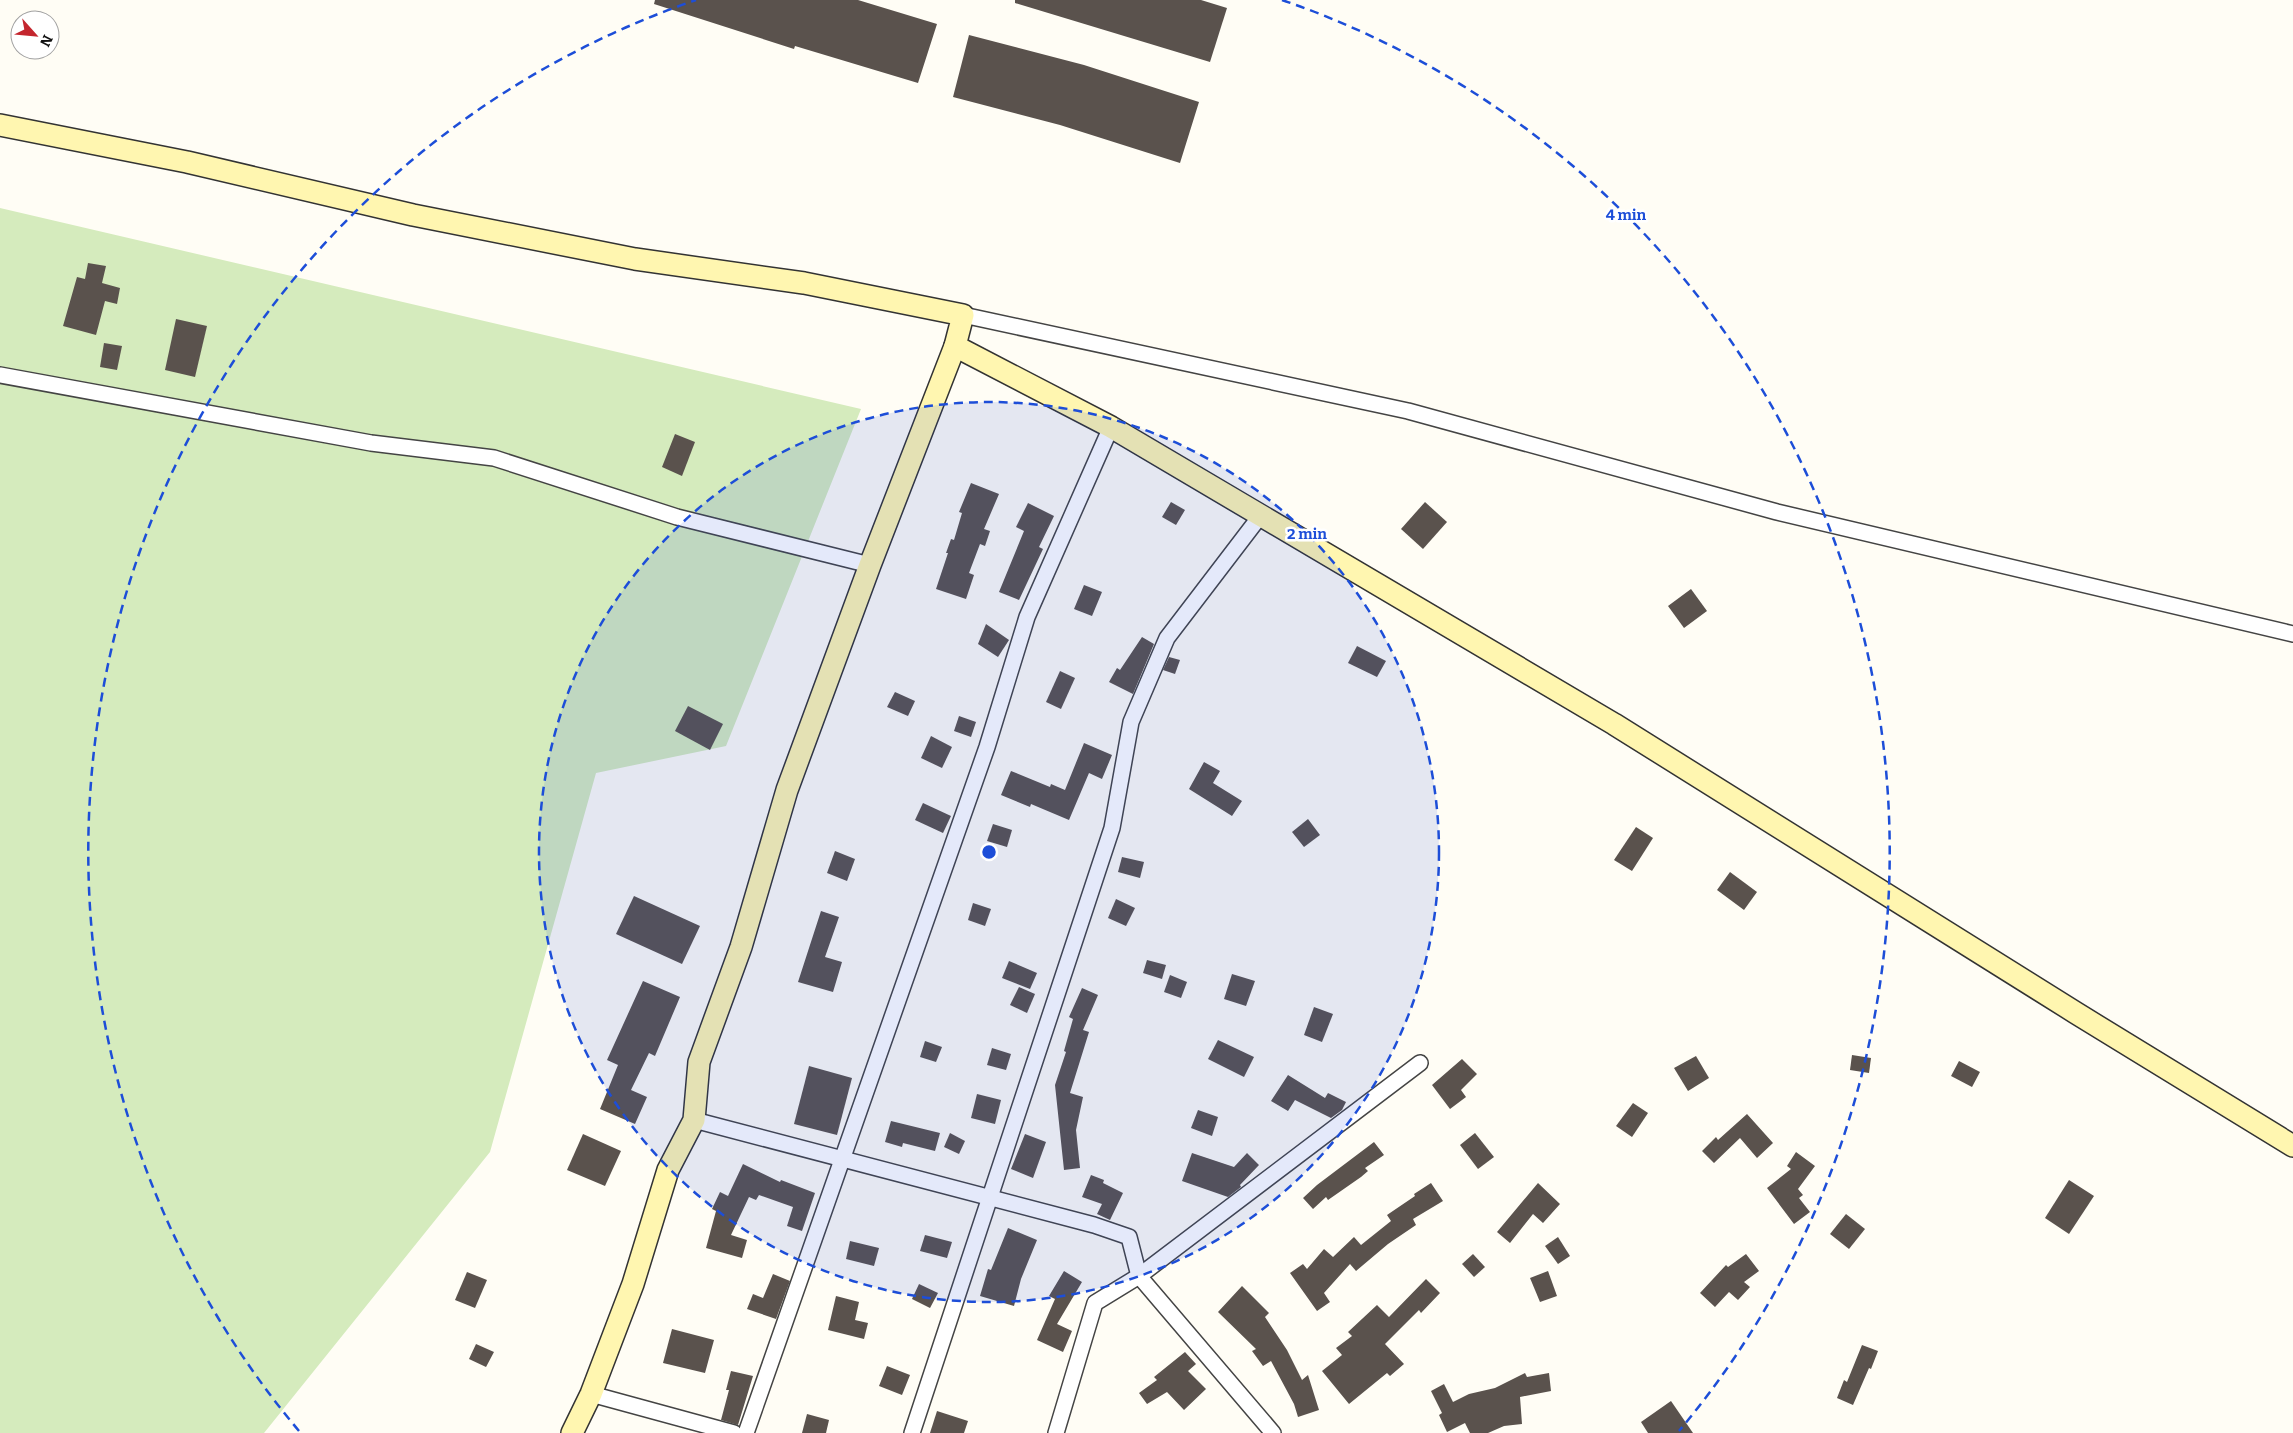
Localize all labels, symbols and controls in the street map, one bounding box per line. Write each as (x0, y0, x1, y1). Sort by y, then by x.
north arrow (10, 10, 60, 60)
text: N (36, 32, 56, 50)
text: 4 min (1606, 206, 1647, 224)
text: 2 min (1287, 525, 1327, 543)
centre of rings (980, 843, 998, 861)

